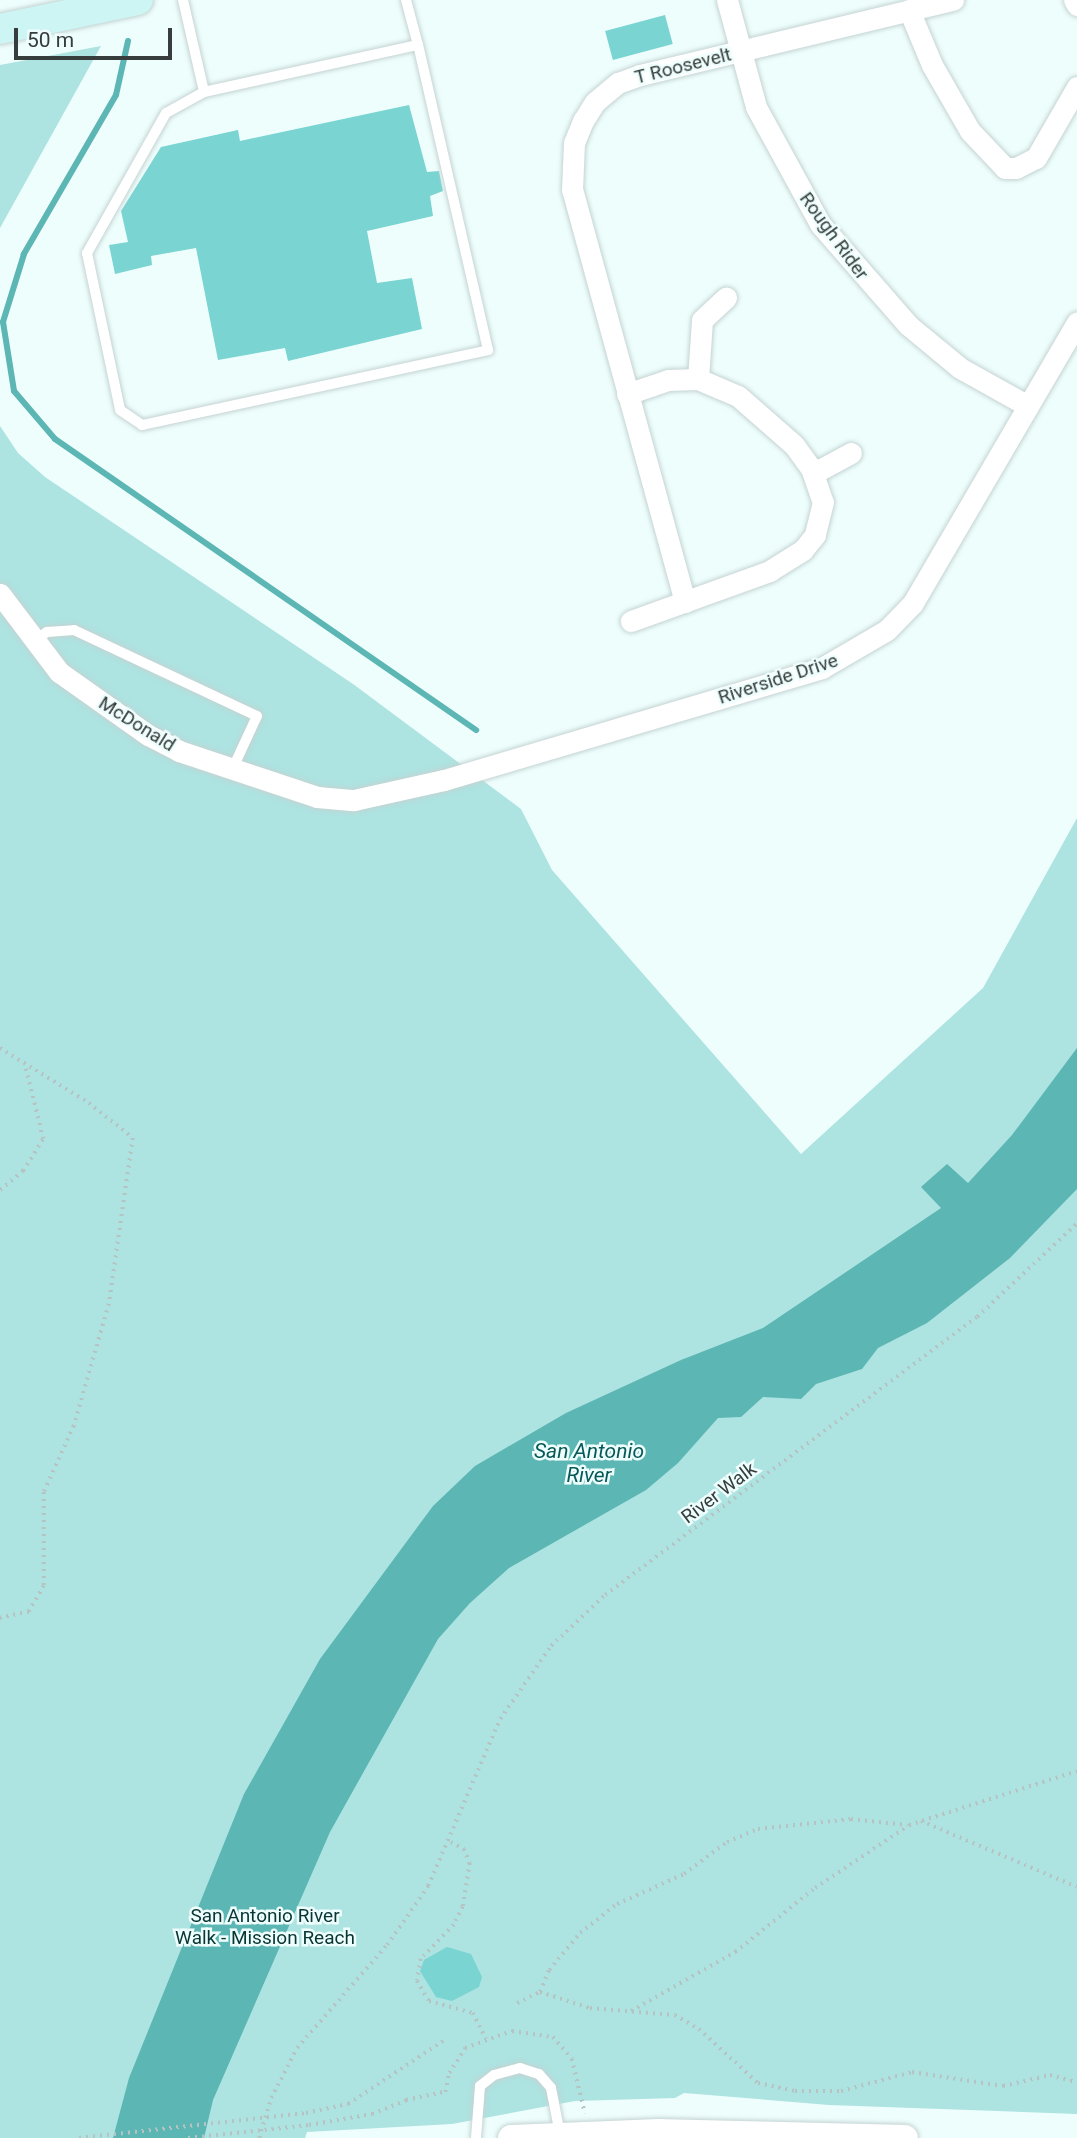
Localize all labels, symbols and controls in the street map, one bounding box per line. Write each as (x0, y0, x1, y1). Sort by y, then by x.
scale bar (18, 14, 175, 58)
text: 50 m (27, 28, 74, 52)
street label: T Roosevelt (632, 43, 734, 89)
street label: Rough Rider (795, 188, 873, 284)
street label: Riverside Drive (715, 649, 841, 709)
street label: McDonald (94, 692, 180, 756)
water label: San Antonio River (534, 1438, 644, 1488)
street label: River Walk (677, 1457, 761, 1529)
park label: San Antonio River Walk - Mission Reach (175, 1905, 355, 1949)

